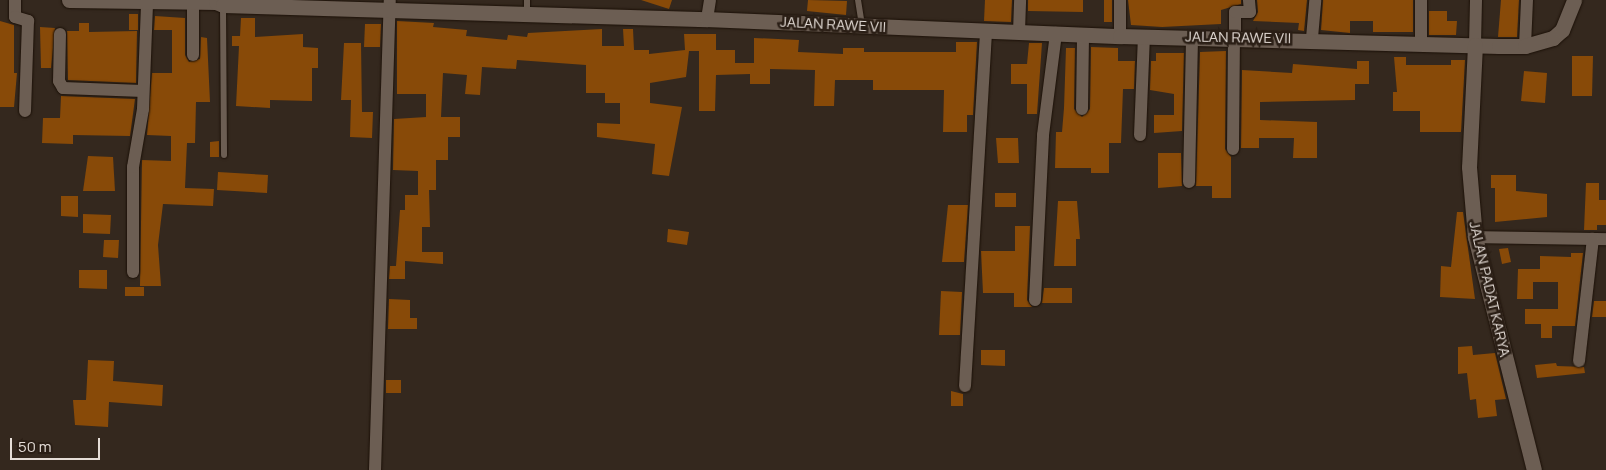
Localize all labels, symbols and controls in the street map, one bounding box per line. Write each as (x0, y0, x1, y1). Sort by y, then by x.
street label: JALAN RAWE VII (780, 12, 886, 36)
street label: JALAN RAWE VII (1185, 27, 1291, 47)
street label: JALAN PADAT KARYA (1466, 219, 1514, 359)
scale bar (12, 428, 102, 460)
text: 50 m (18, 436, 52, 457)

